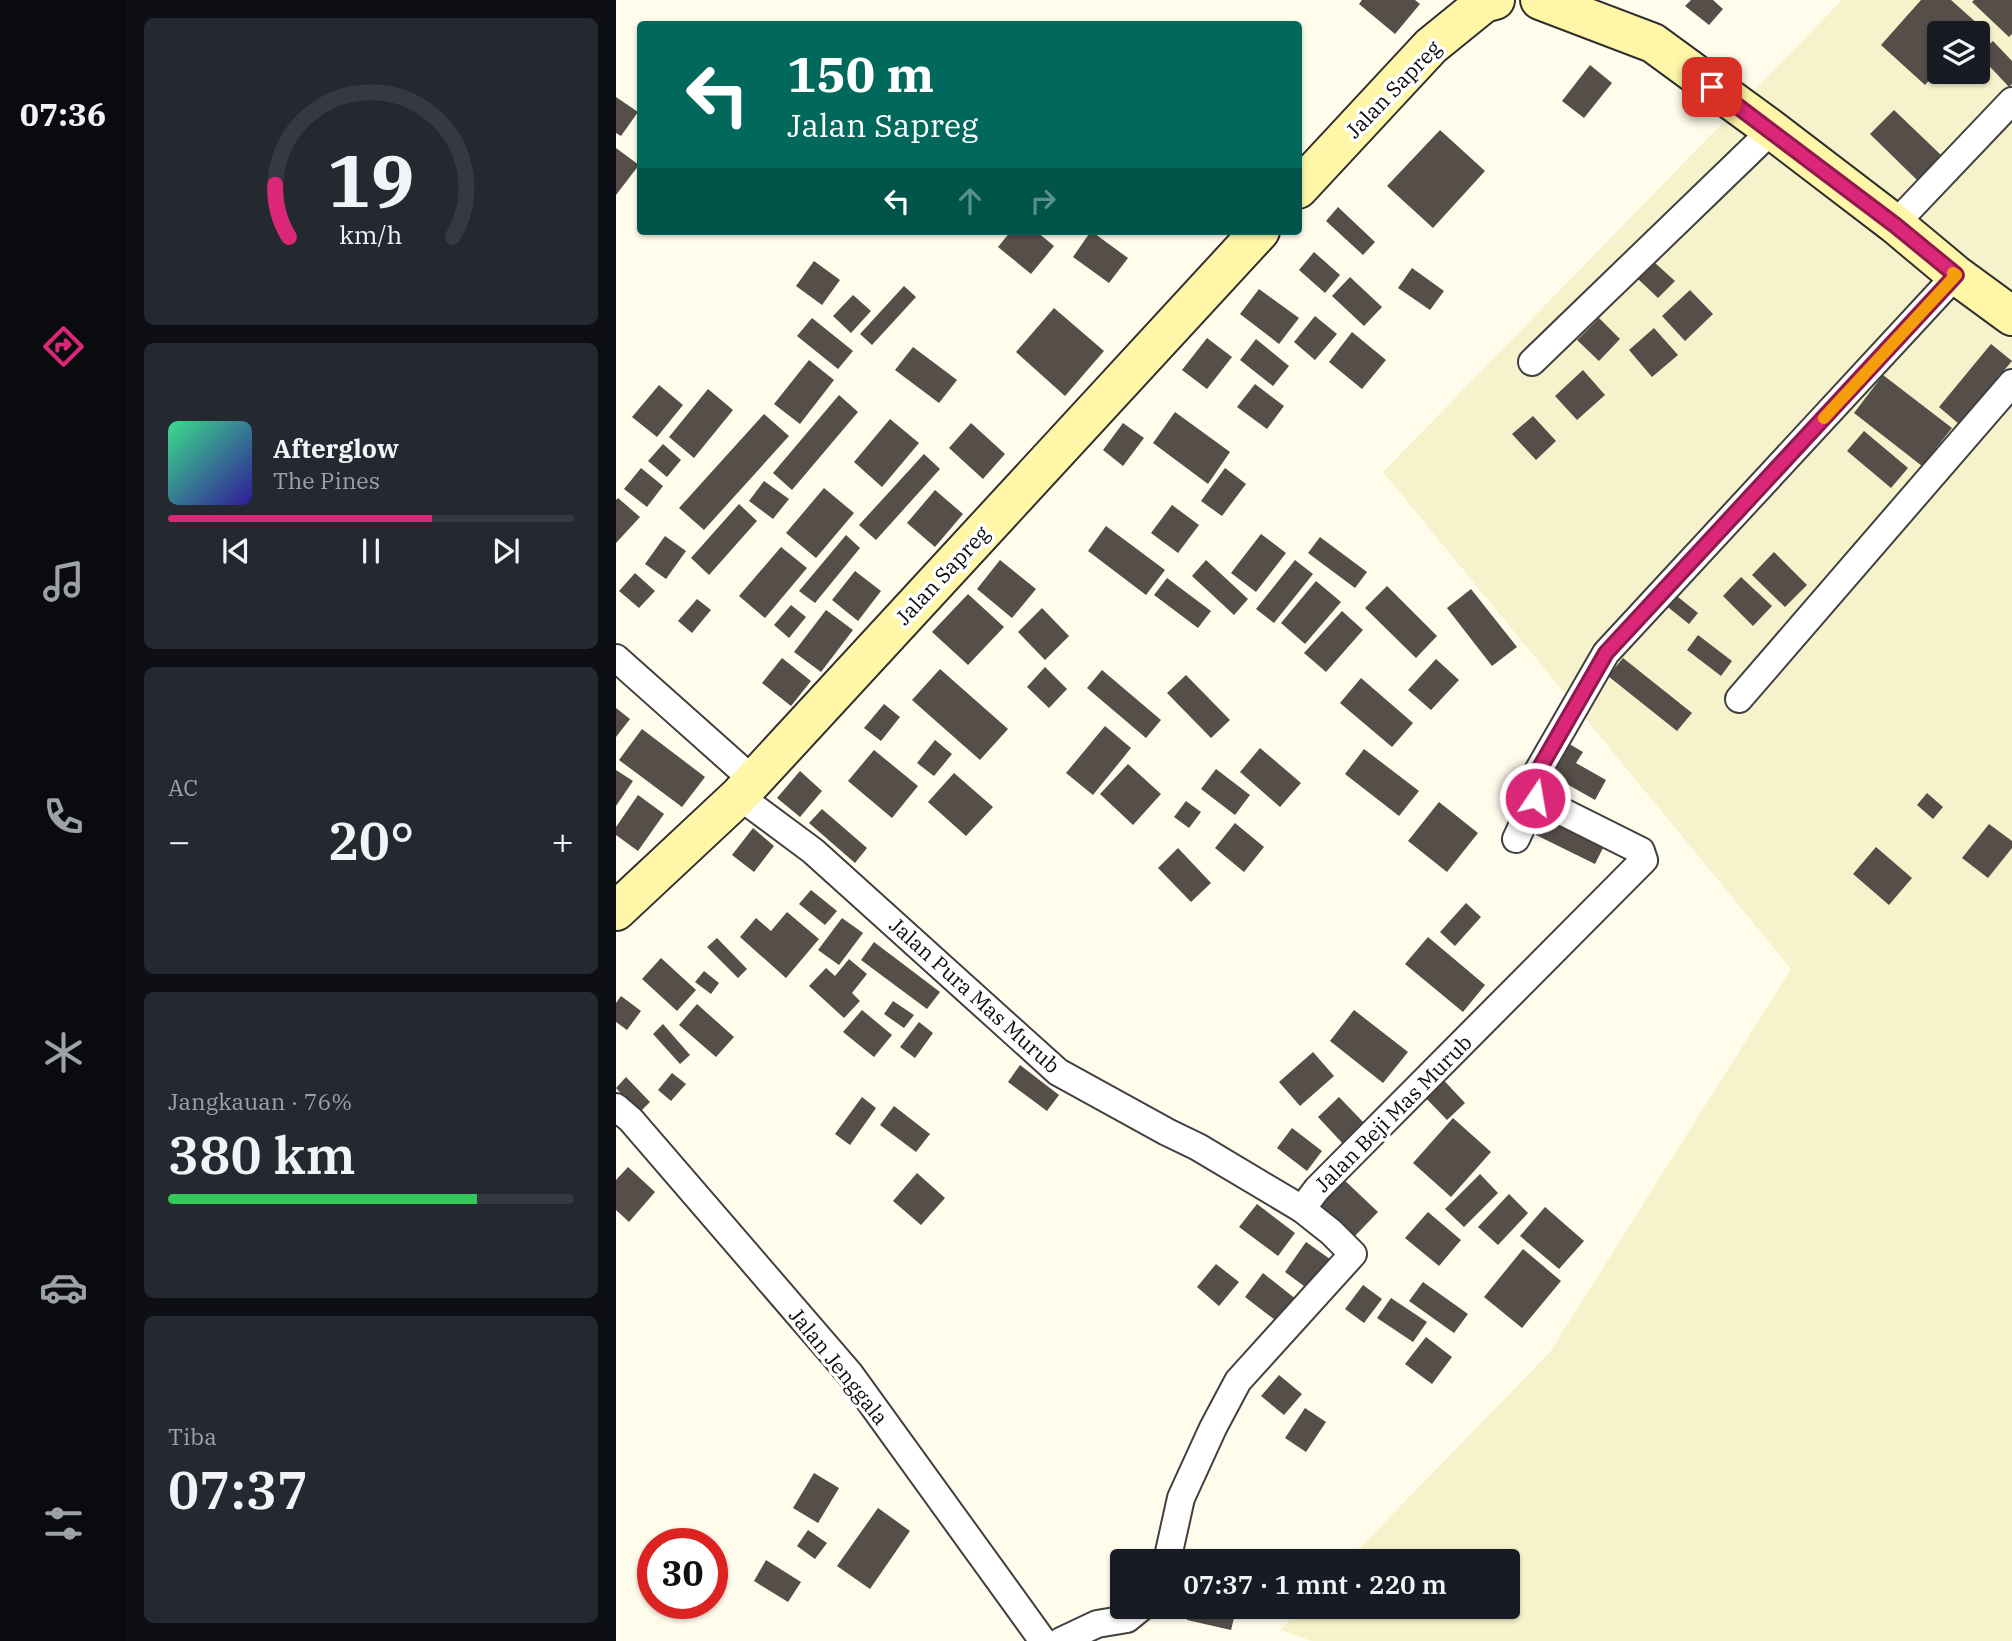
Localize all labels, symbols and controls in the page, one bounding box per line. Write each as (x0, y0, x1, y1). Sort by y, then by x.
map controls (1927, 21, 1990, 84)
button: layers (1927, 21, 1990, 84)
street label: Jalan Sapreg (1339, 34, 1447, 144)
text: 150 m (787, 42, 934, 105)
icon: left (672, 49, 763, 140)
pin (1682, 57, 1742, 117)
icon: arrive (1693, 68, 1731, 106)
text: 07:36 (20, 93, 106, 135)
text: Jalan Sapreg (787, 104, 979, 146)
text: 19 (327, 133, 415, 228)
icon: left (878, 182, 916, 220)
icon: ahead (951, 182, 989, 220)
icon: right (1024, 182, 1062, 220)
text: km/h (339, 218, 403, 251)
icon: directions (39, 322, 88, 371)
text: Afterglow (273, 431, 399, 465)
text: The Pines (273, 465, 380, 495)
street label: Jalan Sapreg (889, 519, 995, 631)
icon: previous (217, 532, 255, 570)
icon: pause (352, 532, 390, 570)
icon: next (487, 532, 525, 570)
icon: music (39, 557, 88, 606)
position arrow (1498, 761, 1572, 835)
text: AC (168, 772, 198, 802)
icon: phone (39, 792, 88, 841)
text: 20° (328, 807, 414, 874)
text: − (168, 816, 191, 865)
text: + (551, 816, 574, 865)
street label: Jalan Pura Mas Murub (884, 911, 1066, 1079)
icon: climate (39, 1028, 88, 1077)
street label: Jalan Beji Mas Murub (1308, 1028, 1478, 1198)
text: Jangkauan · 76% (168, 1086, 352, 1116)
text: 380 km (168, 1121, 356, 1188)
icon: car (39, 1263, 88, 1312)
street label: Jalan Jenggala (783, 1302, 895, 1430)
text: Tiba (168, 1421, 217, 1451)
text: 07:37 (168, 1456, 308, 1523)
icon: filters (39, 1499, 88, 1548)
speed limit sign: 30 (637, 1528, 728, 1619)
text: 07:37 · 1 mnt · 220 m (1183, 1567, 1447, 1601)

